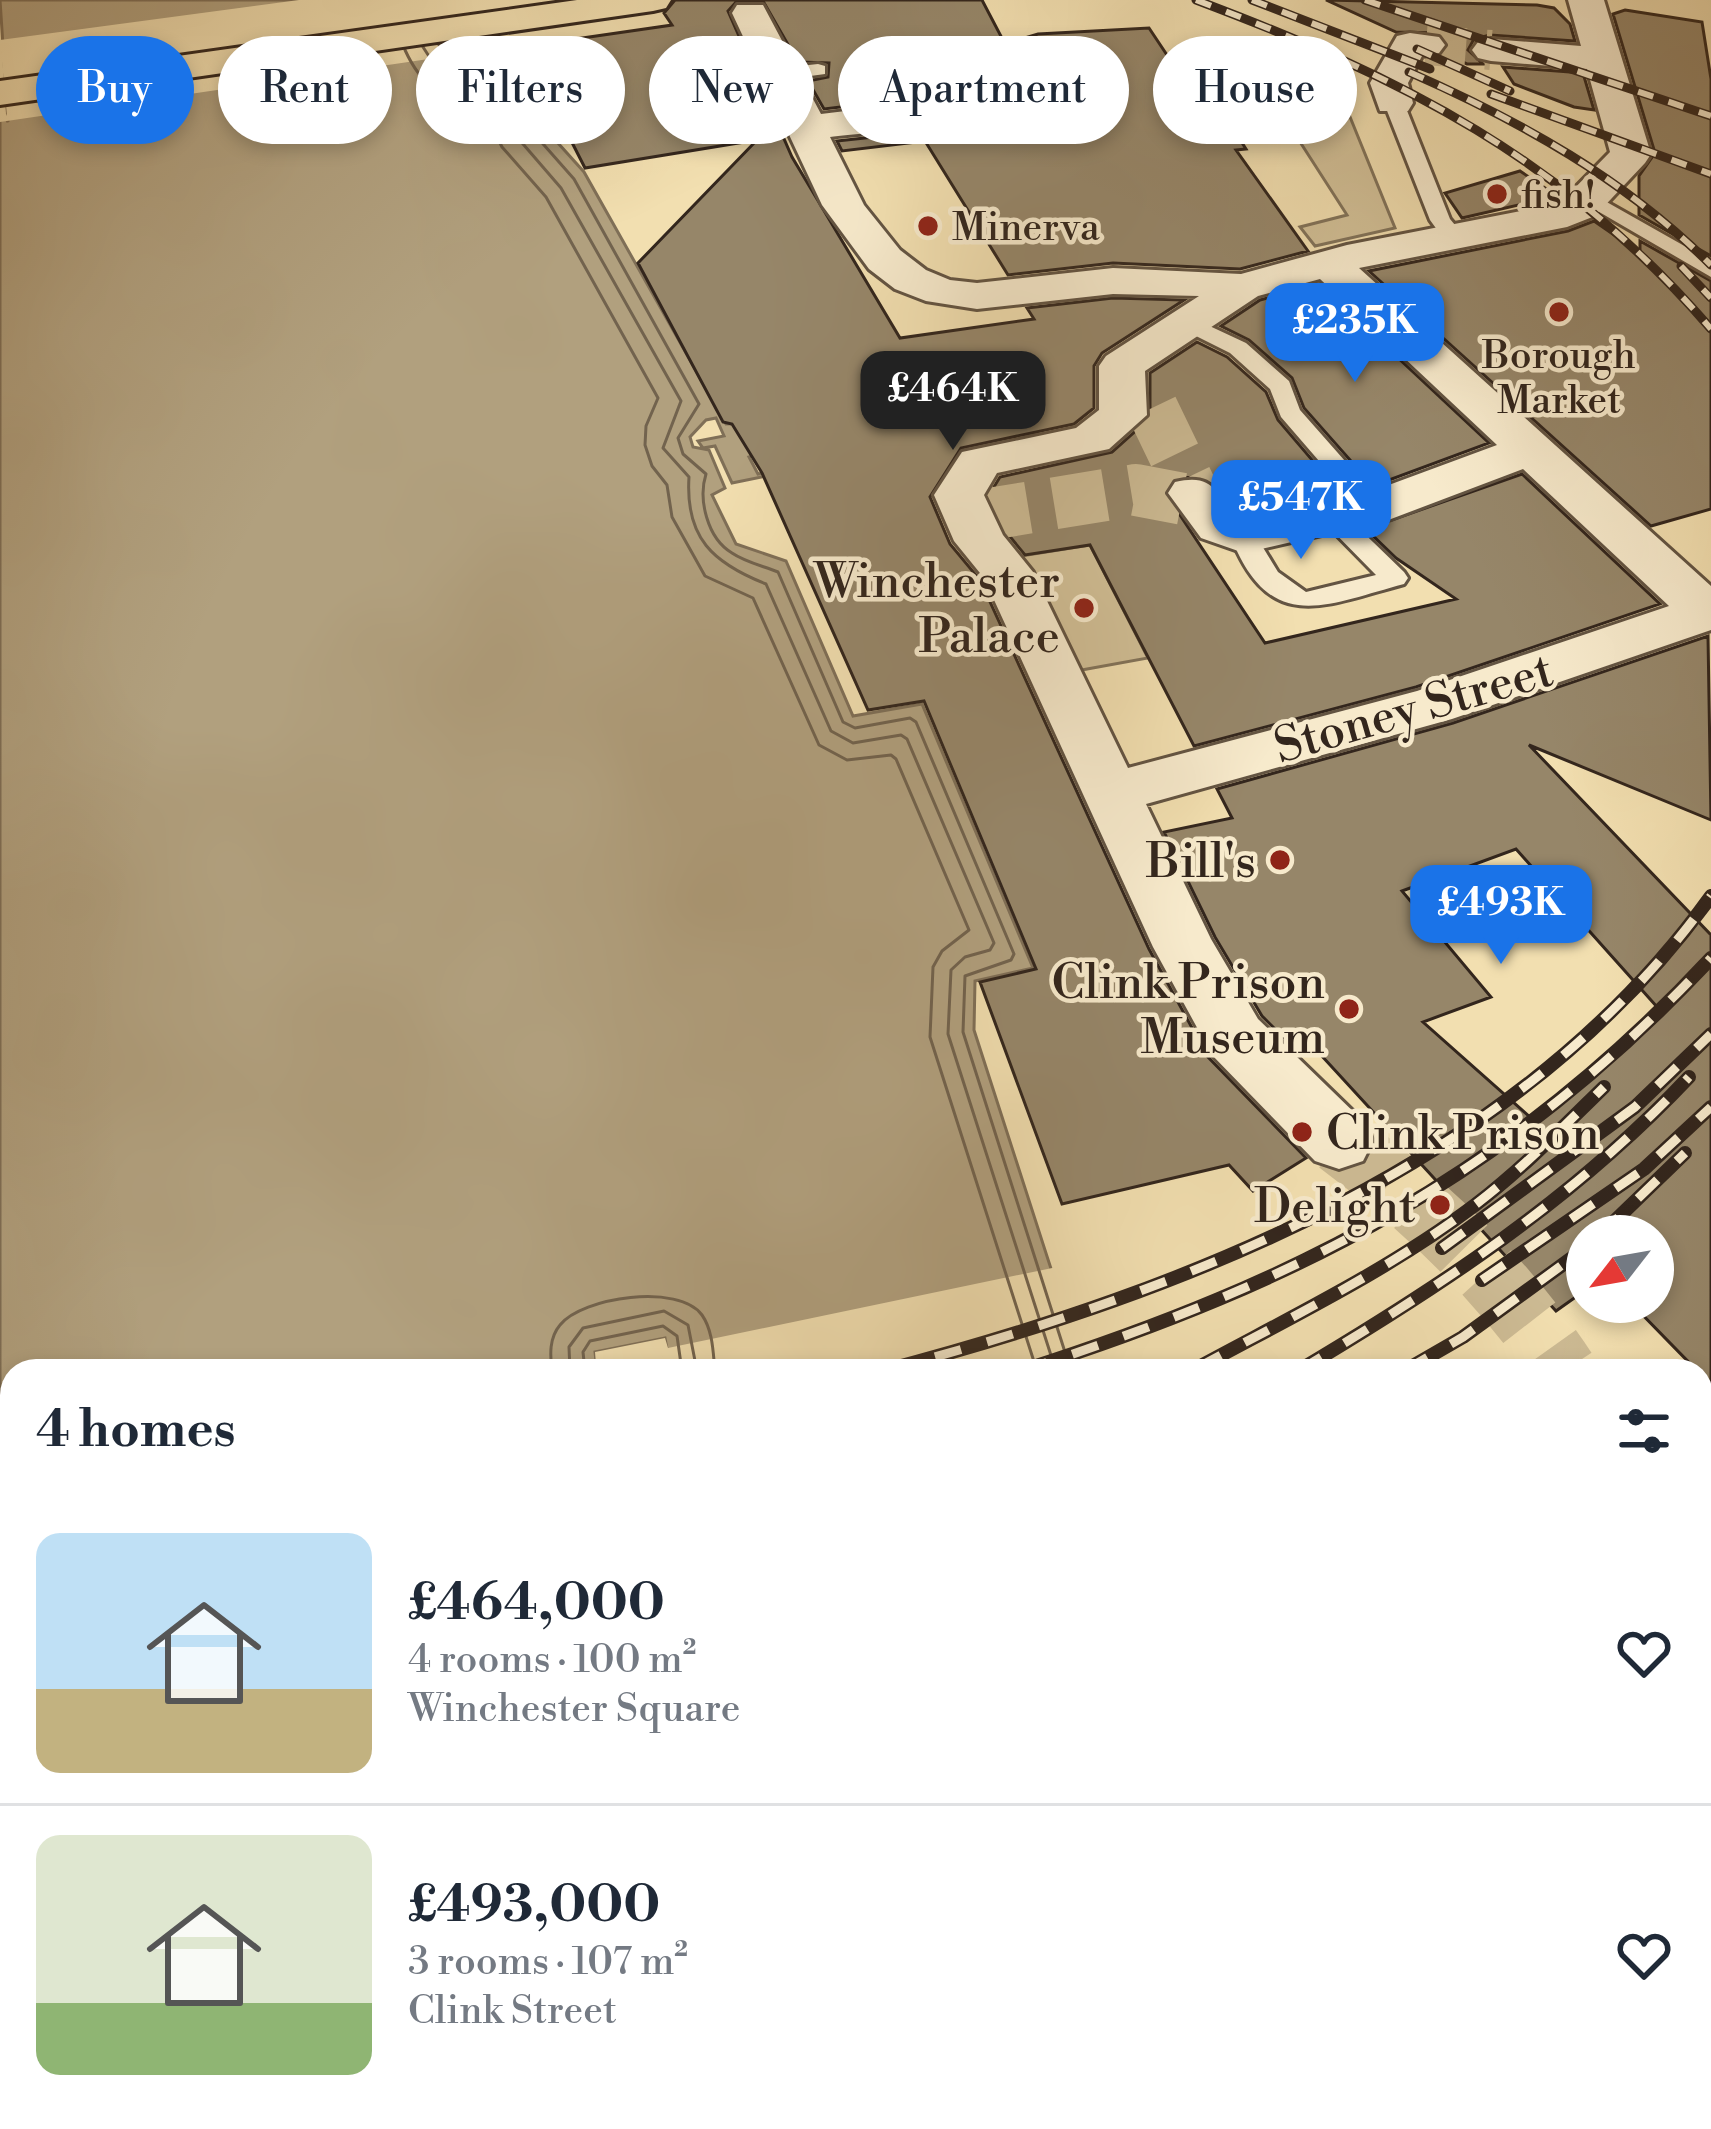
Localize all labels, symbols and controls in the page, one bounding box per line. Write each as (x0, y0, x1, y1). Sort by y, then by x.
chip: Buy (36, 36, 194, 144)
chip: Rent (218, 36, 392, 144)
chip: Filters (416, 36, 625, 144)
chip: New (649, 36, 814, 144)
chip: Apartment (838, 36, 1129, 144)
chip: House (1153, 36, 1357, 144)
place label: fish! (1521, 172, 1595, 221)
marker: fish! (1484, 181, 1510, 207)
place label: Minerva (952, 204, 1100, 253)
marker: Minerva (915, 213, 941, 239)
pin: £235K (1271, 283, 1439, 385)
text: £235K (1292, 297, 1418, 346)
marker: Borough Market (1546, 299, 1572, 325)
place label: Borough Market (1481, 332, 1636, 426)
pin: £464K (869, 351, 1037, 453)
text: £464K (887, 365, 1019, 414)
pin: £547K (1217, 460, 1385, 562)
text: £547K (1238, 474, 1364, 523)
place label: Winchester Palace (812, 553, 1060, 668)
marker: Winchester Palace (1071, 595, 1097, 621)
street label: Stoney Street (1268, 641, 1560, 778)
place label: Bill's (1145, 833, 1256, 893)
marker: Bill's (1267, 847, 1293, 873)
pin: £493K (1417, 865, 1585, 967)
text: £493K (1437, 879, 1565, 928)
place label: Clink Prison Museum (1051, 954, 1325, 1069)
marker: Clink Prison Museum (1336, 996, 1362, 1022)
place label: Clink Prison (1326, 1105, 1600, 1165)
marker: Clink Prison (1289, 1119, 1315, 1145)
place label: Delight (1254, 1178, 1416, 1238)
marker: Delight (1427, 1192, 1453, 1218)
north arrow (1566, 1215, 1674, 1323)
map controls (1566, 1215, 1674, 1323)
icon: filters (1611, 1398, 1677, 1464)
text: 4 homes (36, 1399, 236, 1463)
text: £464,000 (408, 1572, 665, 1636)
icon: home (132, 1581, 276, 1725)
icon: heart (1611, 1620, 1677, 1686)
text: 4 rooms · 100 m² (408, 1636, 696, 1685)
text: Winchester Square (408, 1685, 741, 1734)
text: £493,000 (408, 1874, 660, 1938)
icon: home (132, 1883, 276, 2027)
icon: heart (1611, 1922, 1677, 1988)
text: 3 rooms · 107 m² (408, 1938, 688, 1987)
text: Clink Street (408, 1987, 617, 2036)

